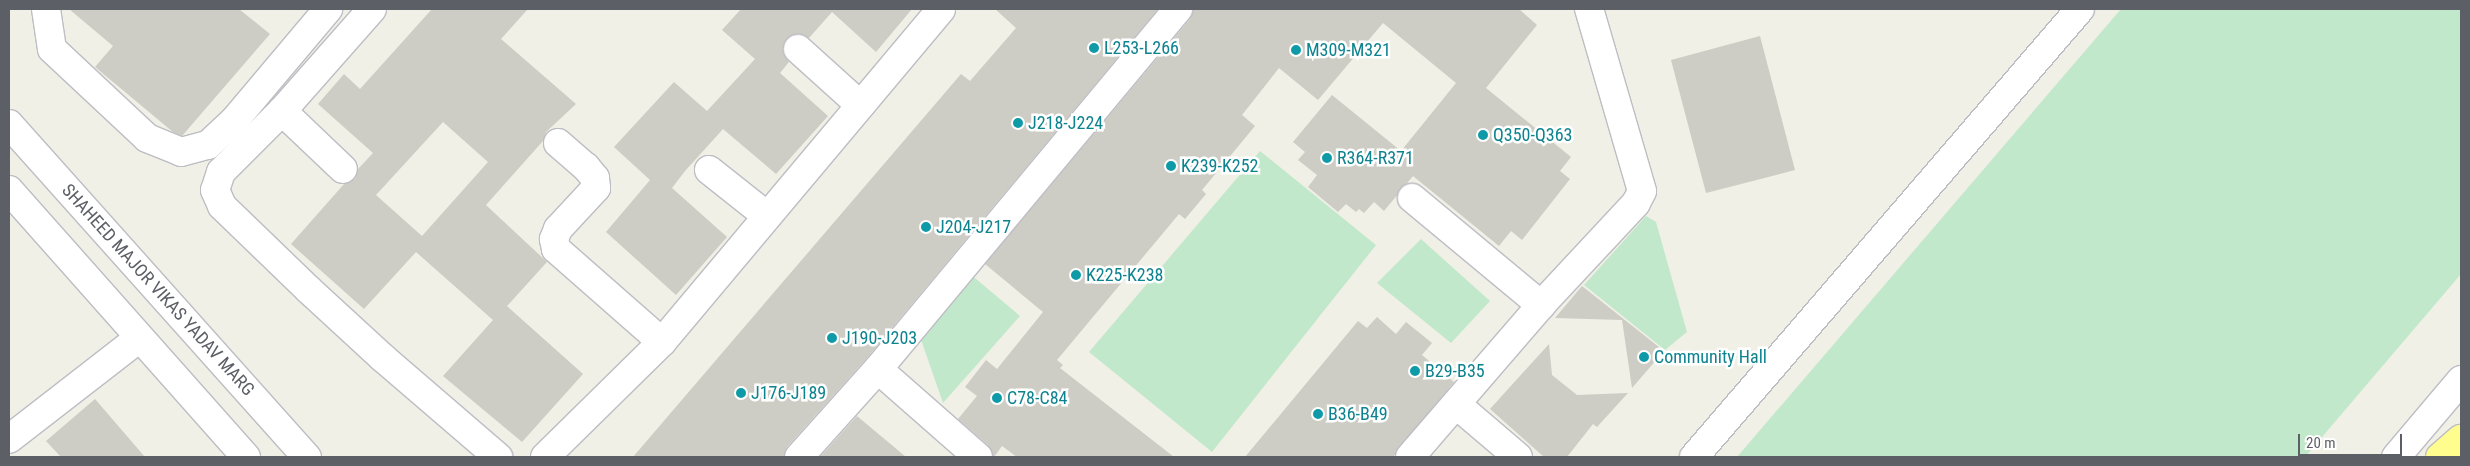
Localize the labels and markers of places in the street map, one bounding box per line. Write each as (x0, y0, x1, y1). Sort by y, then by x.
place label: L253-L266 (1104, 37, 1179, 59)
place label: M309-M321 (1306, 39, 1391, 61)
marker: L253-L266 (1088, 42, 1100, 54)
marker: M309-M321 (1290, 44, 1302, 56)
place label: J218-J224 (1028, 112, 1103, 134)
marker: J218-J224 (1012, 117, 1024, 129)
place label: Q350-Q363 (1493, 124, 1572, 146)
marker: Q350-Q363 (1477, 129, 1489, 141)
place label: R364-R371 (1337, 147, 1414, 169)
marker: R364-R371 (1321, 152, 1333, 164)
place label: K239-K252 (1181, 155, 1258, 177)
marker: K239-K252 (1165, 160, 1177, 172)
place label: J204-J217 (936, 216, 1011, 238)
marker: J204-J217 (920, 221, 932, 233)
place label: K225-K238 (1086, 264, 1163, 286)
marker: K225-K238 (1070, 269, 1082, 281)
place label: J190-J203 (842, 327, 917, 349)
marker: J190-J203 (826, 332, 838, 344)
place label: Community Hall (1654, 346, 1767, 368)
marker: Community Hall (1638, 351, 1650, 363)
place label: B29-B35 (1425, 360, 1485, 382)
marker: B29-B35 (1409, 365, 1421, 377)
place label: J176-J189 (751, 382, 826, 404)
marker: J176-J189 (735, 387, 747, 399)
place label: C78-C84 (1007, 387, 1067, 409)
marker: C78-C84 (991, 392, 1003, 404)
place label: B36-B49 (1328, 403, 1388, 425)
marker: B36-B49 (1312, 408, 1324, 420)

